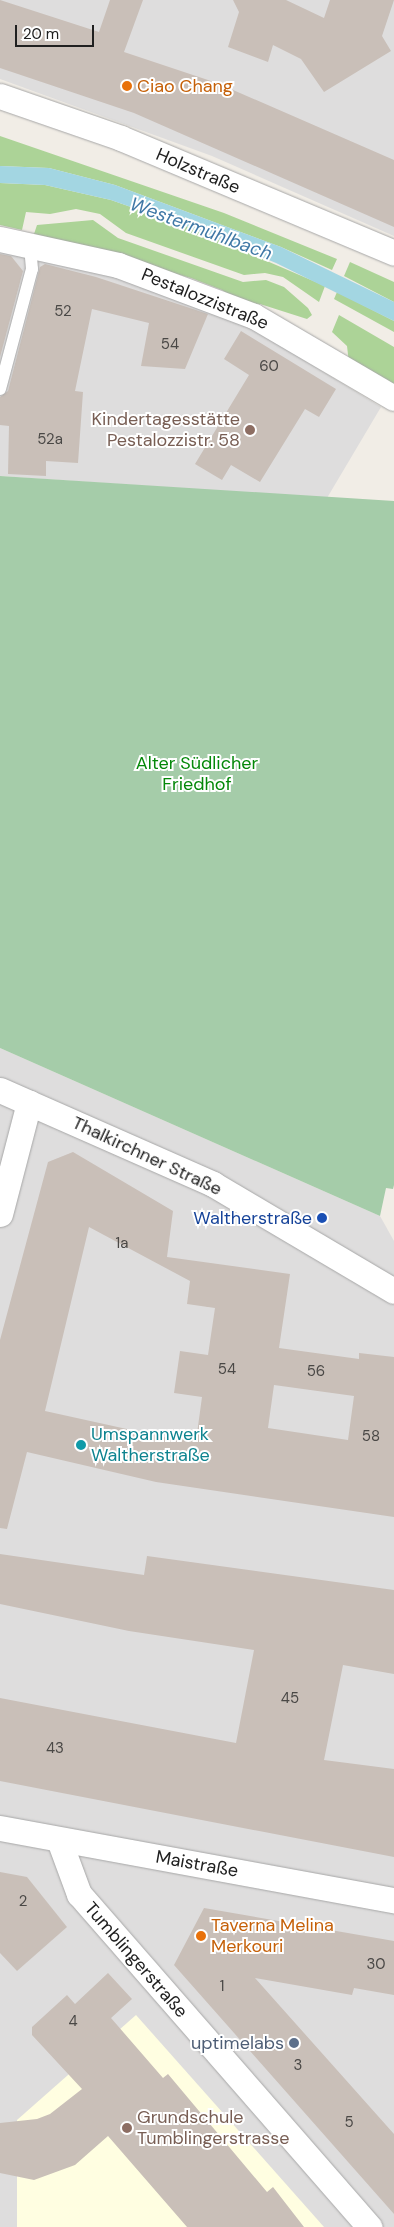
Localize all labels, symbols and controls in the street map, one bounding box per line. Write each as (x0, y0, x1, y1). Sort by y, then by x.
scale bar (18, 15, 96, 47)
text: 20 m (23, 24, 59, 44)
place label: Ciao Chang (137, 75, 233, 97)
marker: Ciao Chang (121, 80, 133, 92)
street label: Holzstraße (153, 144, 243, 198)
water label: Westermühlbach (127, 193, 275, 265)
street label: Pestalozzistraße (138, 264, 272, 334)
house number: 52 (54, 303, 72, 321)
house number: 54 (161, 336, 179, 354)
house number: 60 (259, 358, 279, 376)
place label: Kindertagesstätte Pestalozzistr. 58 (92, 409, 240, 452)
marker: Kindertagesstätte Pestalozzistr. 58 (244, 424, 256, 436)
house number: 52a (37, 431, 63, 449)
park label: Alter Südlicher Friedhof (136, 753, 258, 796)
street label: Thalkirchner Straße (69, 1112, 225, 1200)
place label: Waltherstraße (193, 1207, 312, 1229)
marker: Waltherstraße (316, 1212, 328, 1224)
house number: 1a (116, 1235, 128, 1253)
house number: 54 (218, 1361, 236, 1379)
house number: 56 (307, 1363, 325, 1381)
place label: Umspannwerk Waltherstraße (91, 1424, 210, 1466)
house number: 58 (362, 1428, 380, 1446)
marker: Umspannwerk Waltherstraße (75, 1439, 87, 1451)
house number: 45 (281, 1690, 299, 1708)
house number: 43 (46, 1740, 64, 1758)
street label: Maistraße (154, 1846, 240, 1882)
house number: 2 (19, 1893, 27, 1911)
street label: Tumblingerstraße (80, 1898, 192, 2022)
place label: Taverna Melina Merkouri (211, 1915, 334, 1958)
marker: Taverna Melina Merkouri (195, 1930, 207, 1942)
house number: 30 (366, 1956, 386, 1974)
house number: 1 (220, 1978, 224, 1996)
house number: 4 (68, 2013, 78, 2031)
place label: uptimelabs (191, 2032, 284, 2054)
marker: uptimelabs (288, 2037, 300, 2049)
house number: 3 (294, 2057, 302, 2075)
place label: Grundschule Tumblingerstrasse (137, 2107, 289, 2150)
house number: 5 (344, 2114, 354, 2132)
marker: Grundschule Tumblingerstrasse (121, 2122, 133, 2134)

